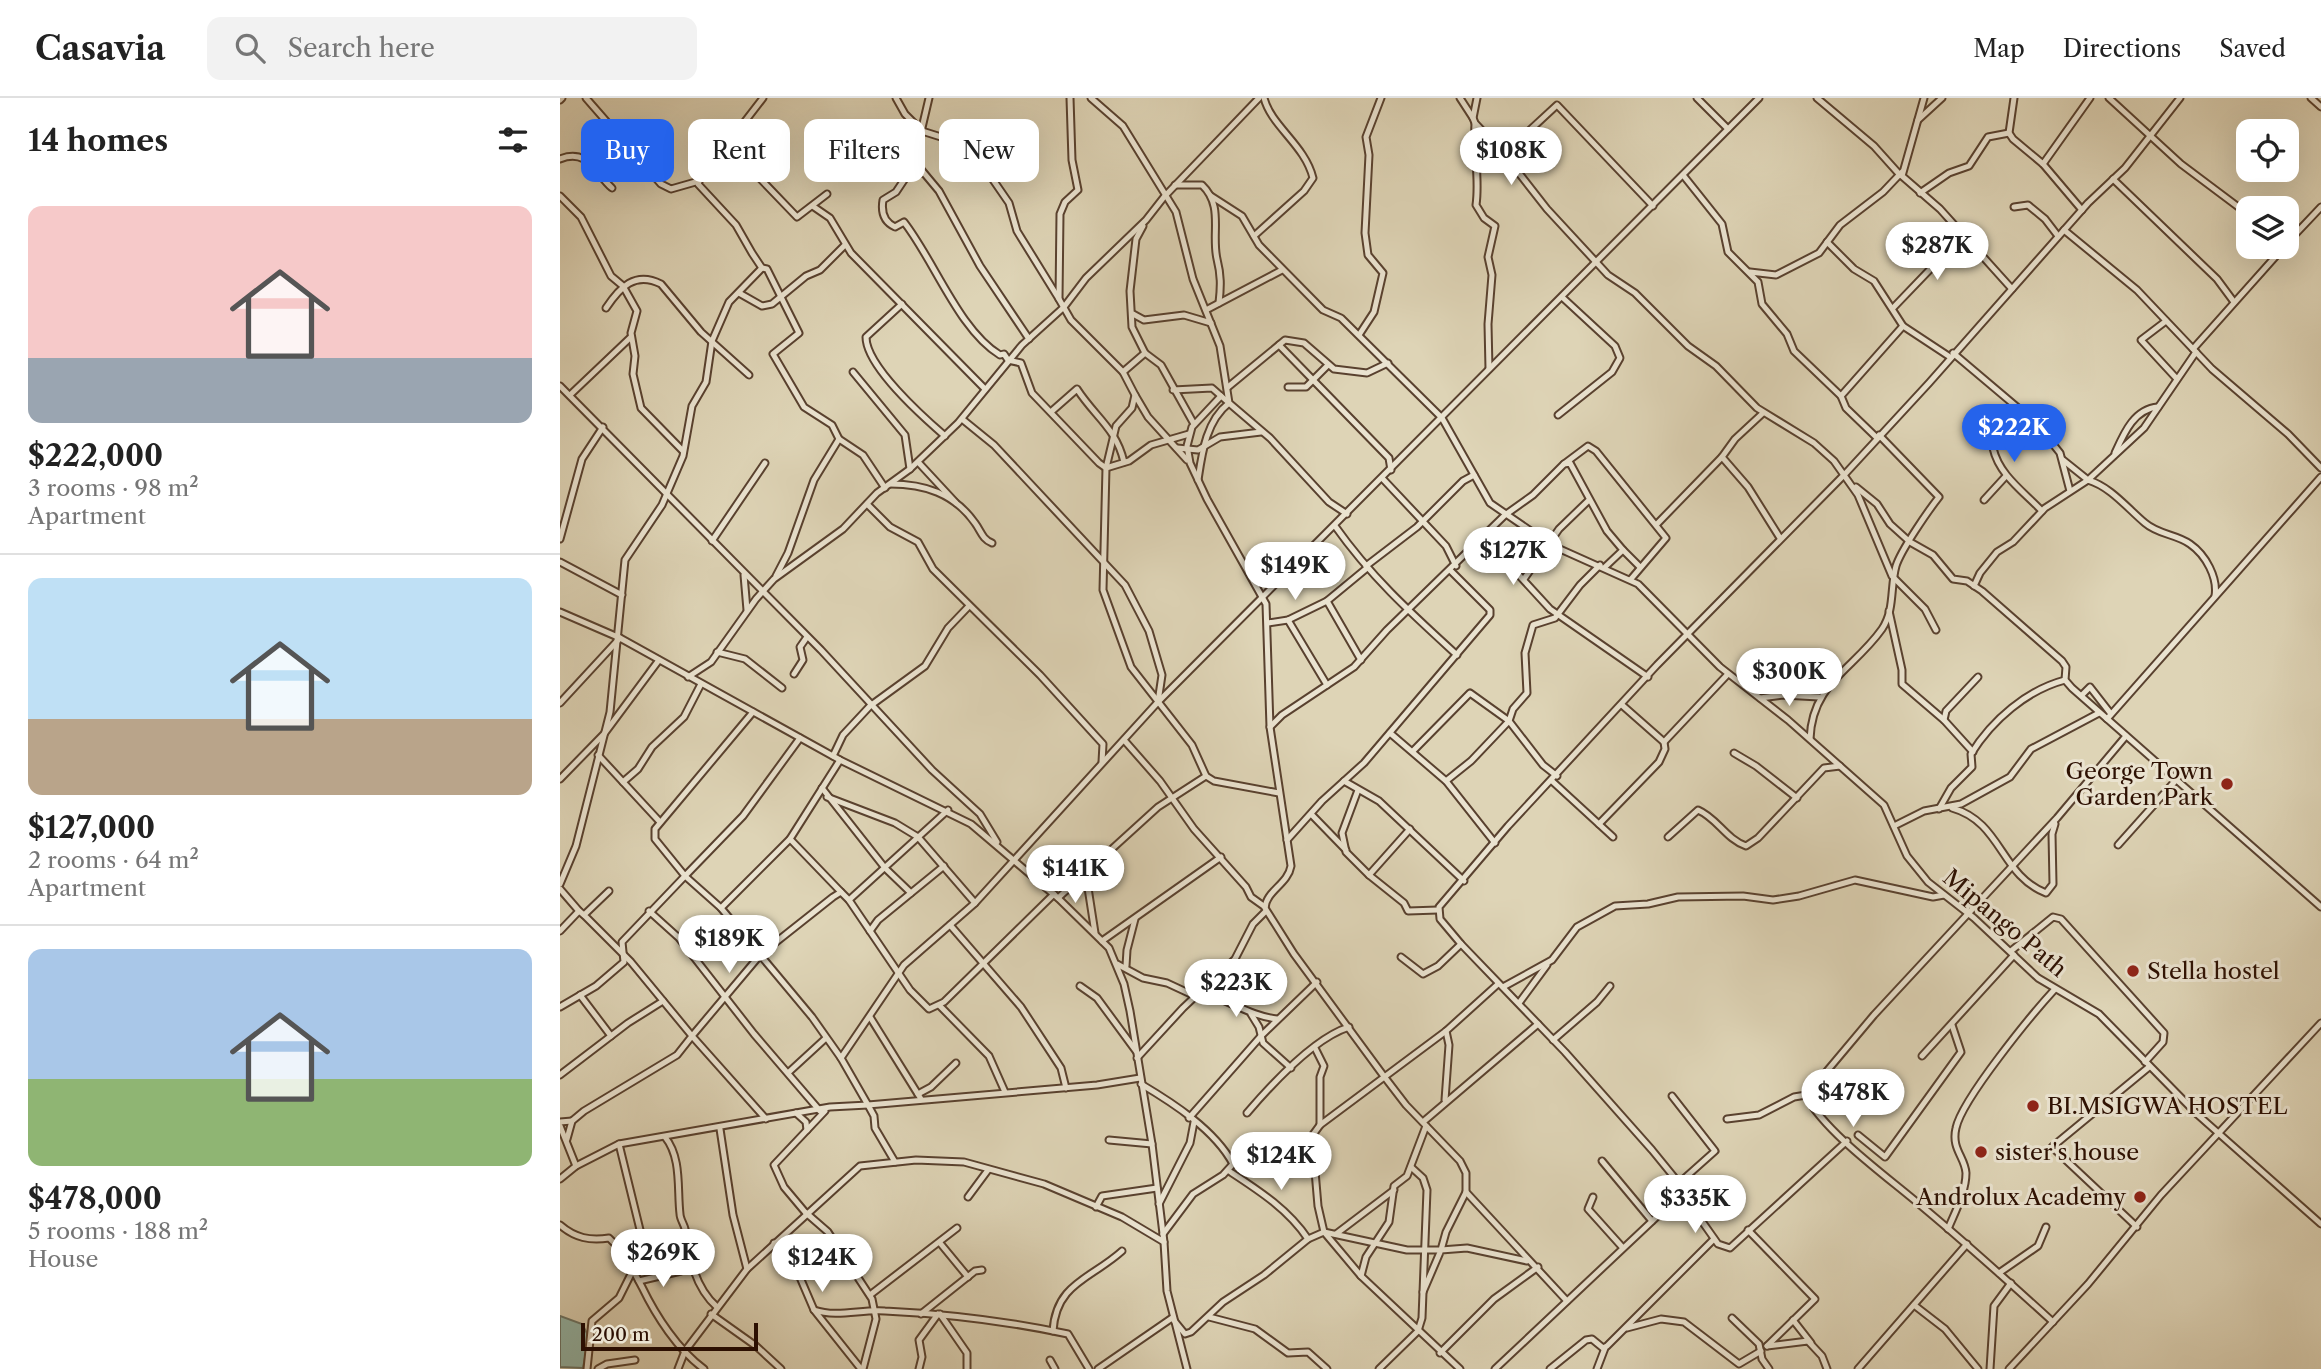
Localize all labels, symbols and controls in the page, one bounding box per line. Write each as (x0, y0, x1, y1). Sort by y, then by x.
search box (207, 17, 697, 80)
text: Casavia (35, 28, 165, 69)
icon: search (231, 29, 269, 67)
text: Search here (287, 32, 435, 64)
text: Map (1973, 34, 2025, 63)
text: Directions (2063, 34, 2181, 63)
text: Saved (2219, 34, 2286, 63)
chip: Buy (581, 119, 674, 182)
chip: Rent (688, 119, 790, 182)
chip: Filters (804, 119, 925, 182)
chip: New (939, 119, 1039, 182)
map controls (2236, 119, 2299, 259)
button: locate (2236, 119, 2299, 182)
icon: filters (494, 121, 532, 159)
text: 14 homes (28, 122, 168, 159)
pin: $108K (1462, 127, 1560, 187)
text: $108K (1476, 136, 1546, 164)
button: layers (2236, 196, 2299, 259)
pin: $287K (1888, 222, 1986, 282)
text: $287K (1902, 231, 1972, 259)
icon: home (217, 251, 343, 377)
pin: $222K (1965, 404, 2063, 464)
text: $222K (1978, 413, 2050, 441)
text: $222,000 (28, 437, 163, 474)
text: 3 rooms · 98 m² (28, 474, 199, 502)
text: Apartment (28, 502, 146, 530)
pin: $127K (1464, 528, 1562, 587)
text: $127K (1479, 536, 1547, 564)
pin: $149K (1246, 542, 1344, 602)
text: $149K (1261, 551, 1329, 579)
icon: home (217, 623, 343, 749)
pin: $300K (1740, 648, 1838, 708)
text: $300K (1752, 657, 1826, 685)
place label: George Town Garden Park (2066, 757, 2215, 811)
marker: George Town Garden Park (2219, 776, 2235, 792)
text: $127,000 (28, 809, 155, 846)
text: 2 rooms · 64 m² (28, 846, 199, 874)
pin: $141K (1026, 846, 1124, 905)
text: $141K (1042, 854, 1108, 882)
street label: Mipango Path (1938, 863, 2072, 983)
text: Apartment (28, 874, 146, 902)
pin: $189K (680, 916, 778, 975)
text: $189K (694, 924, 764, 952)
place label: Stella hostel (2147, 957, 2280, 985)
pin: $223K (1187, 960, 1285, 1019)
marker: Stella hostel (2125, 963, 2141, 979)
text: $223K (1200, 968, 1272, 996)
icon: home (217, 994, 343, 1120)
pin: $478K (1804, 1070, 1902, 1129)
text: $478K (1817, 1078, 1889, 1106)
place label: BI.MSIGWA HOSTEL (2047, 1092, 2288, 1120)
marker: BI.MSIGWA HOSTEL (2025, 1098, 2041, 1114)
pin: $124K (1232, 1132, 1330, 1192)
place label: sister's house (1995, 1138, 2139, 1166)
text: $124K (1247, 1141, 1315, 1169)
marker: sister's house (1973, 1144, 1989, 1160)
pin: $335K (1646, 1176, 1744, 1235)
text: $478,000 (28, 1180, 162, 1217)
place label: Androlux Academy (1915, 1183, 2126, 1211)
text: $335K (1660, 1184, 1730, 1212)
marker: Androlux Academy (2132, 1189, 2148, 1205)
text: 5 rooms · 188 m² (28, 1217, 208, 1245)
pin: $269K (614, 1230, 712, 1289)
pin: $124K (773, 1234, 871, 1294)
text: $269K (627, 1238, 699, 1266)
text: $124K (788, 1243, 856, 1271)
text: House (28, 1245, 98, 1273)
scale bar (581, 1320, 758, 1352)
text: 200 m (592, 1323, 650, 1346)

